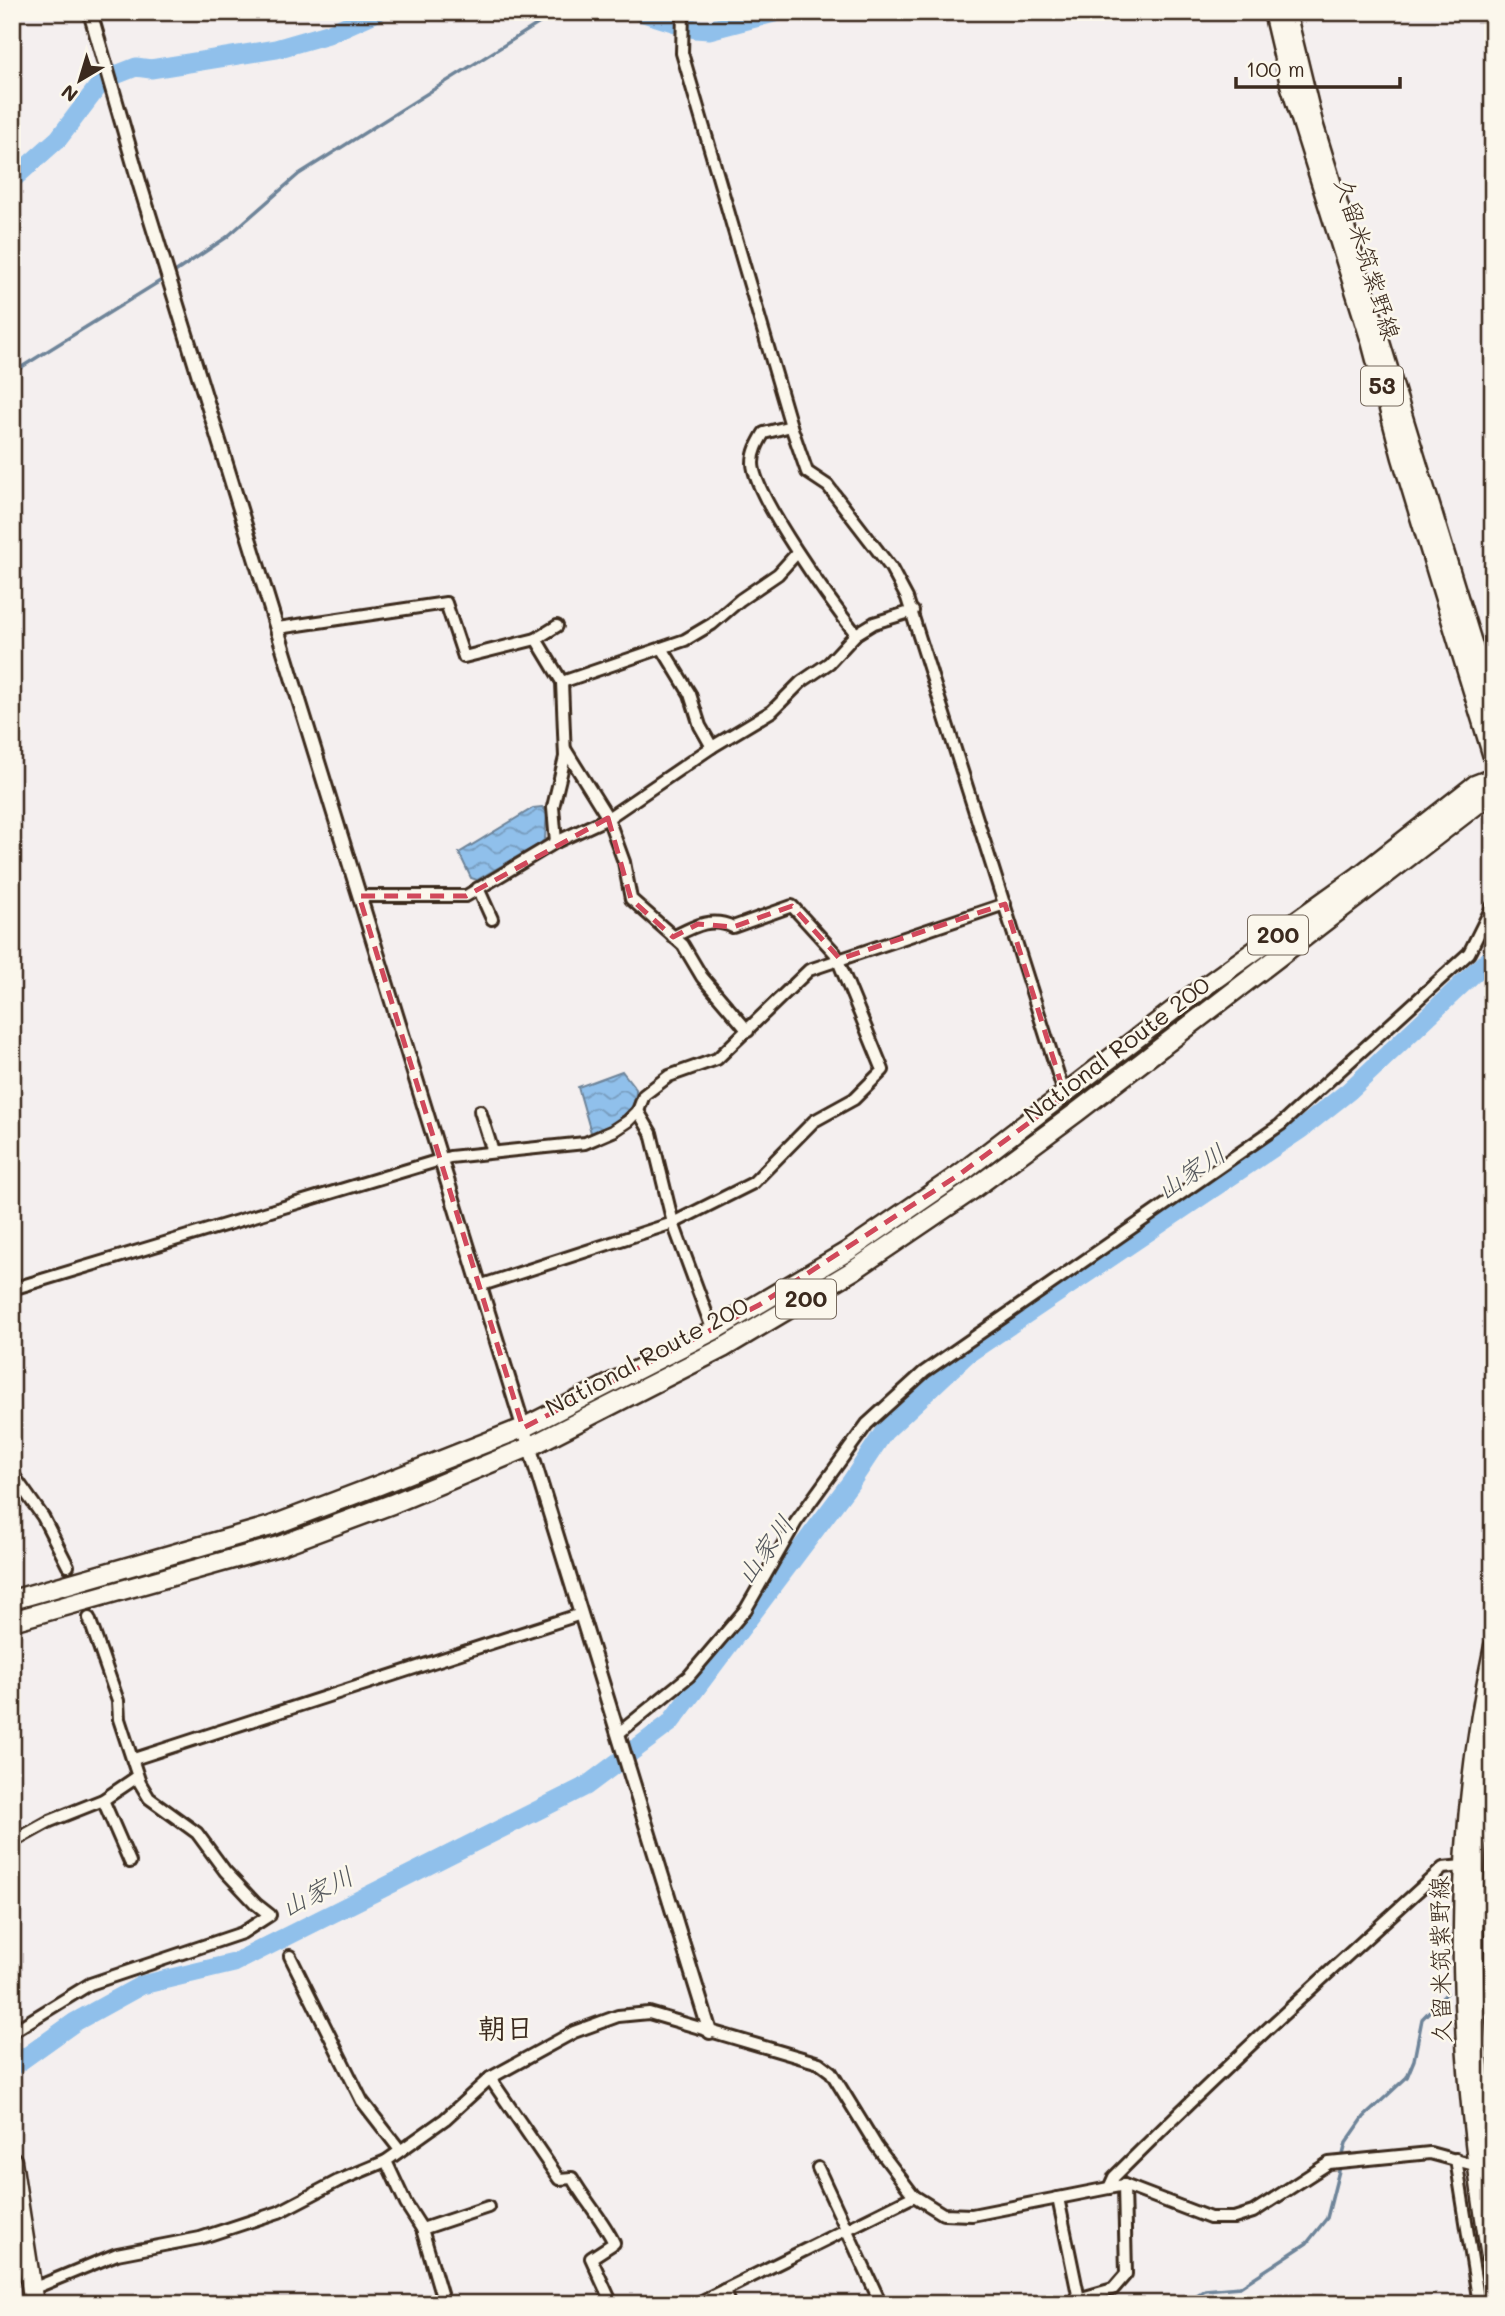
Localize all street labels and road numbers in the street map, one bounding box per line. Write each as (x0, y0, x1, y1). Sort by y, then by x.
street label: 久留米筑紫野線 (1329, 174, 1408, 343)
road number: 53 (1361, 366, 1403, 406)
road number: 200 (1248, 916, 1308, 954)
street label: National Route 200 (1017, 968, 1216, 1129)
road number: 200 (776, 1280, 836, 1318)
street label: National Route 200 (539, 1289, 753, 1422)
street label: 久留米筑紫野線 (1423, 1876, 1456, 2044)

